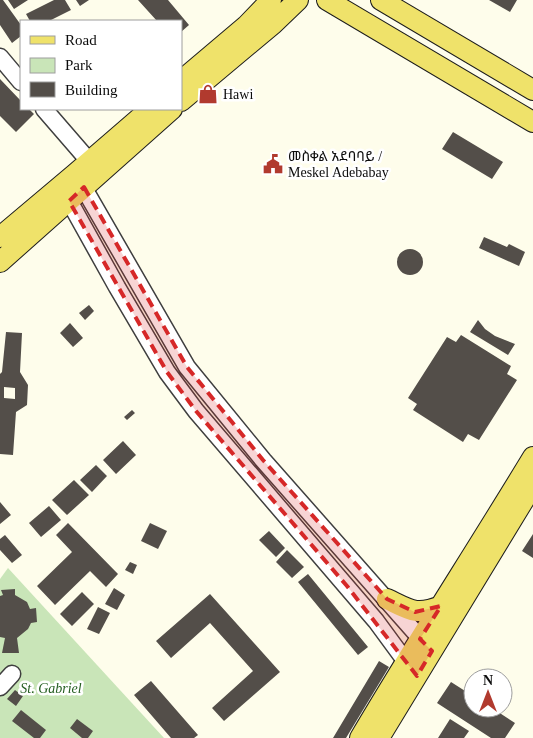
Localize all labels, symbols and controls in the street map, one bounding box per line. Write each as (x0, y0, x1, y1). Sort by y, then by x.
legend (20, 20, 182, 110)
text: Road (65, 32, 97, 48)
text: Park (65, 57, 93, 73)
text: Building (65, 82, 118, 98)
shop icon: Hawi (197, 83, 219, 105)
place label: Hawi (223, 87, 253, 102)
place label: መስቀል አደባባይ / Meskel Adebabay (288, 149, 389, 180)
public building icon: መስቀል አደባባይ / Meskel Adebabay (262, 153, 284, 175)
north arrow (463, 668, 513, 718)
text: N (483, 673, 493, 688)
park label: St. Gabriel (20, 681, 82, 696)

